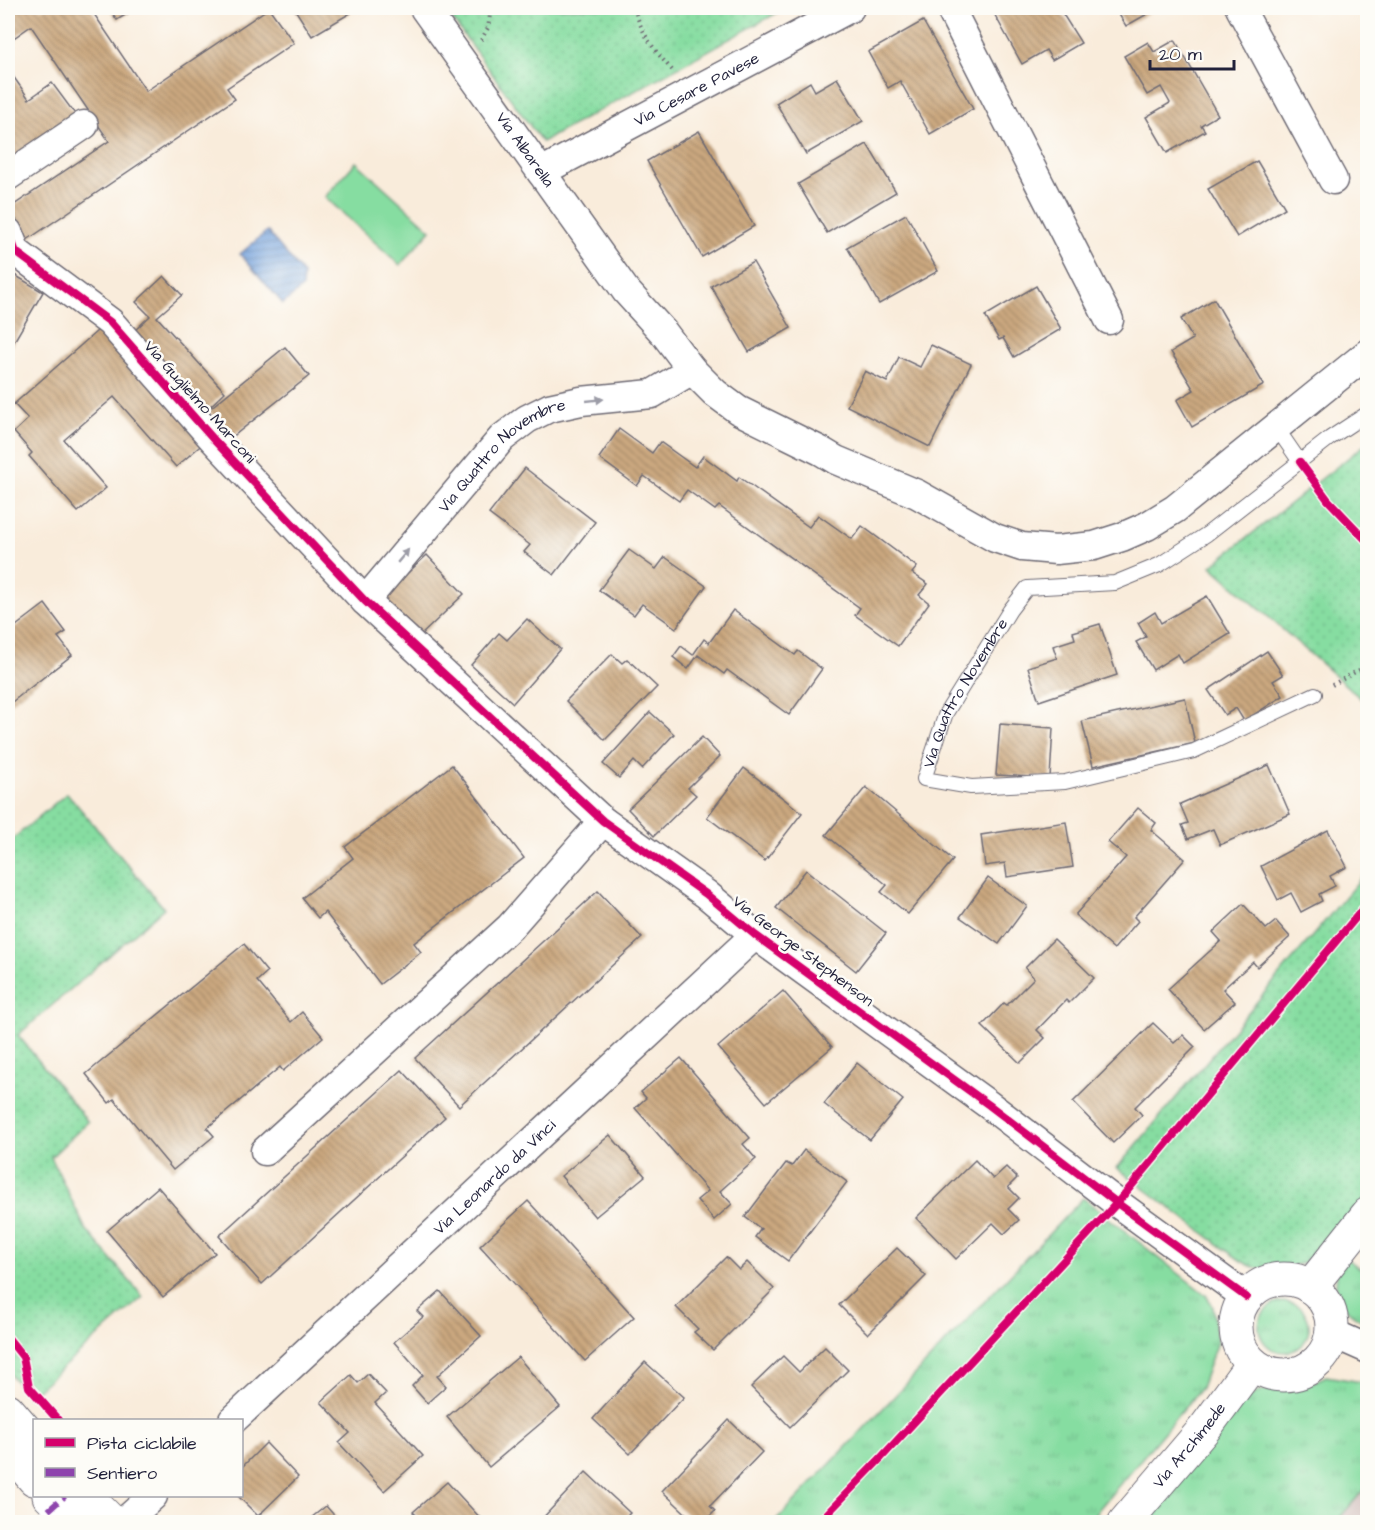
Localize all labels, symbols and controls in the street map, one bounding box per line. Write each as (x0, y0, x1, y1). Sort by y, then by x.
scale bar (1150, 33, 1234, 71)
text: 20 m (1159, 42, 1202, 67)
street label: Via Cesare Pavese (630, 47, 763, 132)
street label: Via Albarella (491, 108, 559, 192)
street label: Via Guglielmo Marconi (138, 336, 261, 469)
street label: Via Quattro Novembre (433, 394, 568, 517)
one-way arrow (586, 395, 605, 405)
one-way arrow (396, 549, 409, 564)
street label: Via Quattro Novembre (917, 614, 1013, 771)
street label: Via George Stephenson (727, 891, 878, 1012)
street label: Via Leonardo da Vinci (428, 1114, 561, 1240)
street label: Via Archimede (1148, 1398, 1231, 1493)
legend (33, 1419, 243, 1497)
text: Pista ciclabile (87, 1431, 197, 1456)
text: Sentiero (87, 1461, 157, 1486)

